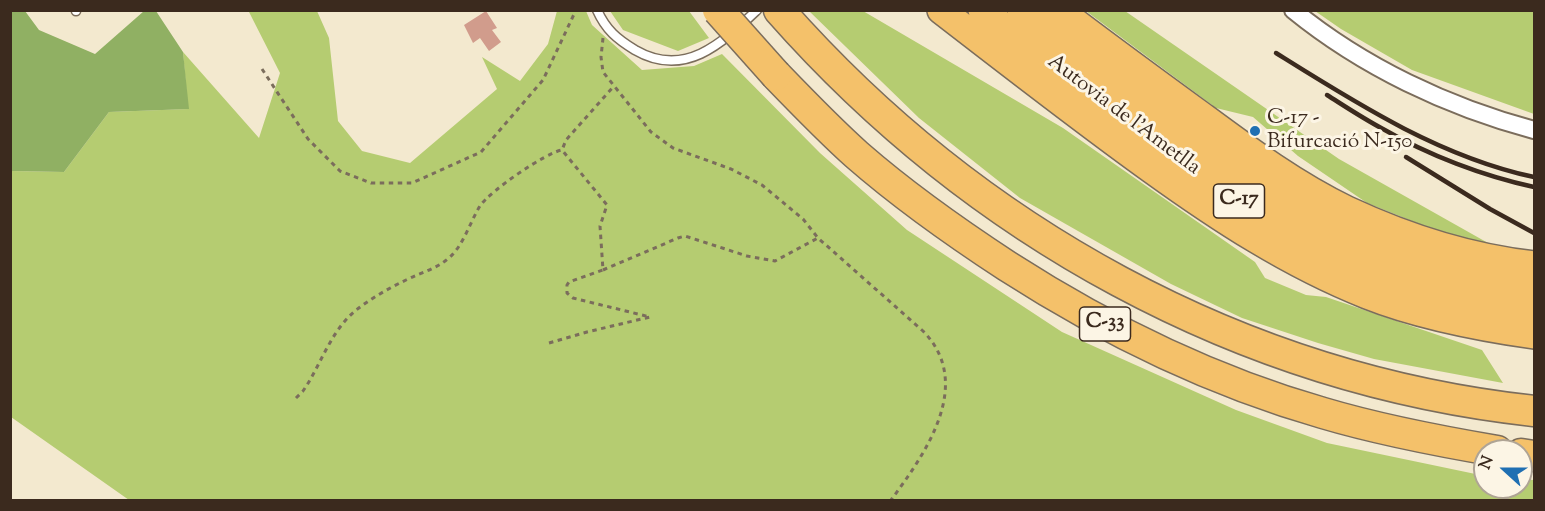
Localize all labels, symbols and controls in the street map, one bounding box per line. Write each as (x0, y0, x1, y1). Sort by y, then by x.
street label: Autovia de l'Ametlla (1042, 50, 1204, 182)
place label: C-17 - Bifurcació N-150 (1267, 106, 1412, 156)
marker: C-17 - Bifurcació N-150 (1248, 124, 1262, 138)
road number: C-17 (1214, 184, 1264, 218)
road number: C-33 (1080, 307, 1130, 341)
north arrow (1473, 439, 1533, 499)
text: N (1475, 453, 1501, 473)

